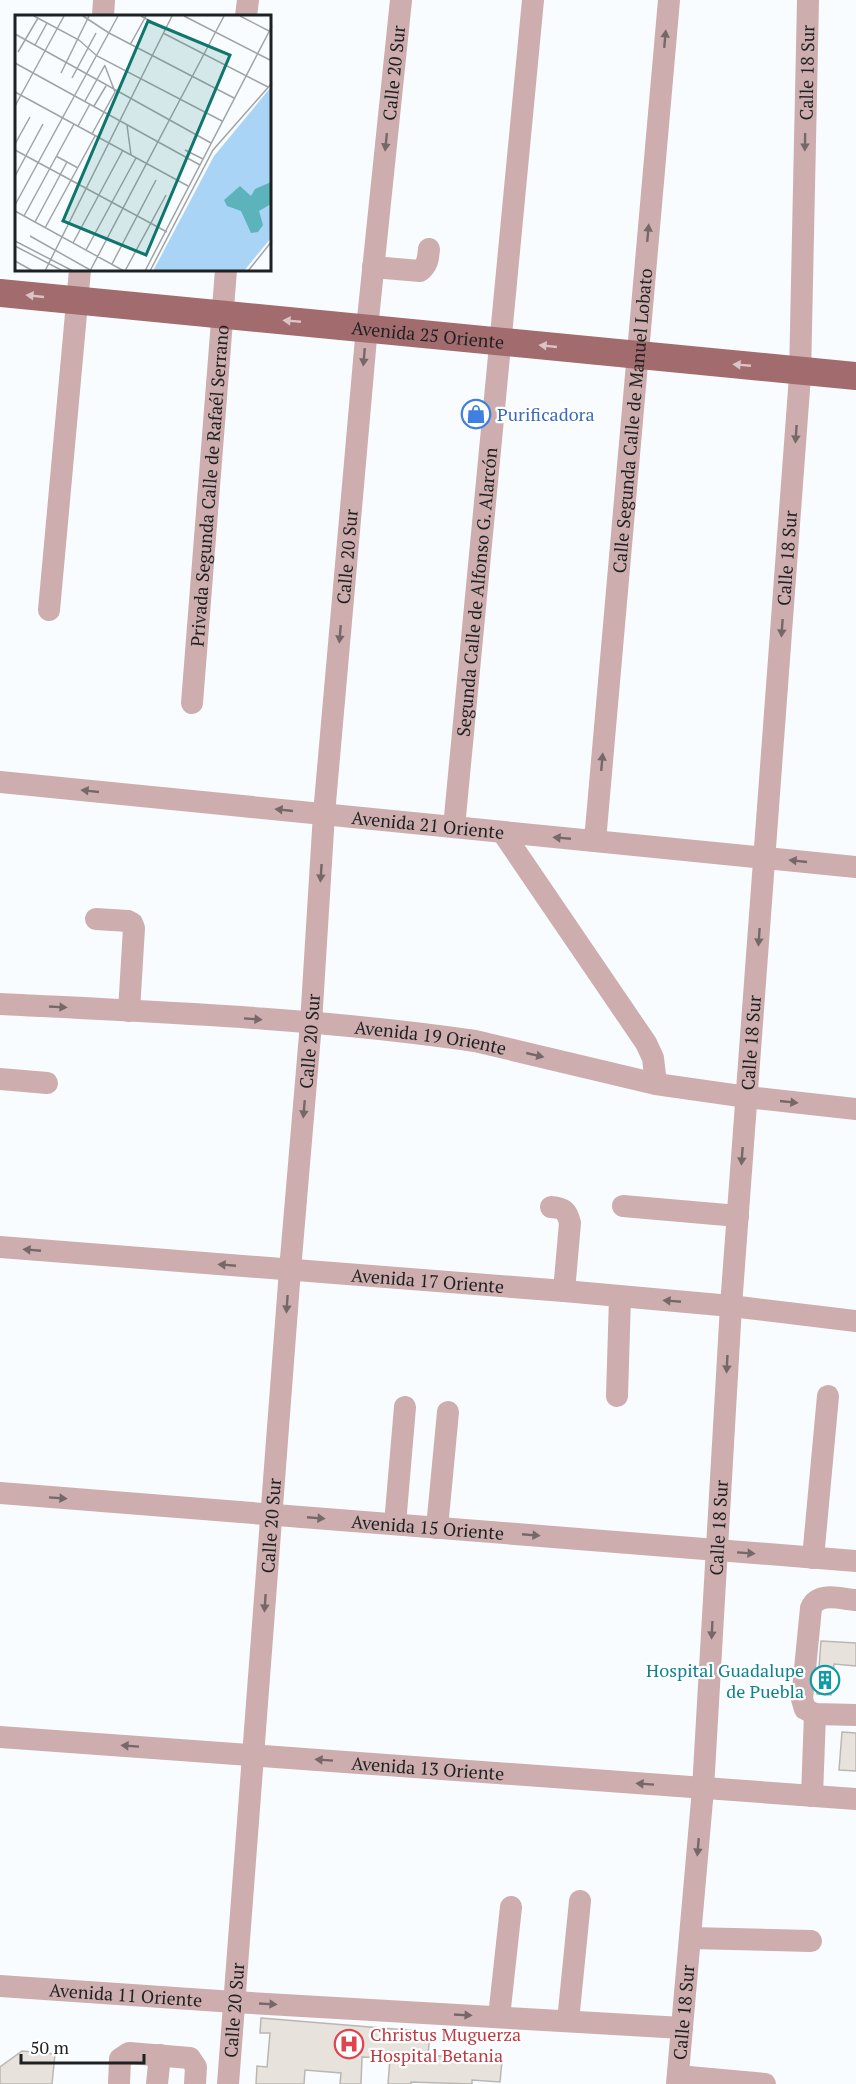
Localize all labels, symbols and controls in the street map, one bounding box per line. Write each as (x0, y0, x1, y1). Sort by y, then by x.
inset map (15, 15, 272, 272)
street label: Calle 20 Sur (377, 24, 410, 122)
street label: Calle 18 Sur (793, 25, 819, 121)
one-way arrow (660, 29, 670, 48)
one-way arrow (381, 132, 391, 151)
one-way arrow (801, 133, 810, 152)
one-way arrow (643, 224, 653, 243)
street label: Calle Segunda Calle de Manuel Lobato (607, 267, 657, 574)
one-way arrow (25, 291, 44, 301)
street label: Avenida 25 Oriente (351, 315, 505, 354)
one-way arrow (282, 316, 301, 326)
street label: Privada Segunda Calle de Rafaél Serrano (184, 324, 234, 648)
one-way arrow (539, 341, 558, 351)
one-way arrow (359, 347, 369, 366)
one-way arrow (733, 360, 752, 370)
shop icon: Purificadora (460, 398, 492, 430)
place label: Purificadora (497, 402, 595, 426)
one-way arrow (791, 424, 801, 443)
street label: Segunda Calle de Alfonso G. Alarcón (451, 446, 502, 738)
street label: Calle 20 Sur (331, 508, 363, 605)
street label: Calle 18 Sur (771, 509, 802, 607)
one-way arrow (777, 619, 787, 638)
one-way arrow (335, 625, 345, 644)
one-way arrow (597, 753, 607, 772)
one-way arrow (81, 786, 100, 796)
street label: Avenida 21 Oriente (350, 805, 505, 844)
one-way arrow (275, 806, 294, 815)
one-way arrow (552, 833, 571, 843)
one-way arrow (788, 856, 807, 866)
one-way arrow (316, 863, 325, 882)
one-way arrow (754, 928, 763, 947)
street label: Calle 20 Sur (293, 993, 325, 1090)
street label: Calle 18 Sur (735, 994, 766, 1091)
one-way arrow (49, 1003, 68, 1012)
street label: Avenida 19 Oriente (353, 1014, 509, 1060)
one-way arrow (244, 1015, 263, 1024)
one-way arrow (526, 1051, 544, 1061)
one-way arrow (779, 1097, 798, 1106)
one-way arrow (299, 1100, 309, 1119)
one-way arrow (737, 1146, 747, 1165)
one-way arrow (23, 1245, 42, 1255)
one-way arrow (217, 1260, 236, 1270)
street label: Avenida 17 Oriente (350, 1262, 505, 1298)
one-way arrow (283, 1294, 292, 1313)
one-way arrow (663, 1296, 682, 1306)
one-way arrow (722, 1355, 732, 1374)
street label: Calle 20 Sur (255, 1477, 286, 1574)
street label: Calle 18 Sur (703, 1479, 733, 1576)
one-way arrow (49, 1493, 68, 1502)
street label: Avenida 15 Oriente (350, 1509, 505, 1545)
one-way arrow (306, 1513, 325, 1523)
one-way arrow (521, 1530, 540, 1540)
one-way arrow (737, 1548, 756, 1557)
one-way arrow (260, 1593, 269, 1612)
one-way arrow (707, 1620, 716, 1639)
place label: Hospital Guadalupe de Puebla (646, 1658, 804, 1703)
building icon: Hospital Guadalupe de Puebla (809, 1664, 841, 1696)
one-way arrow (120, 1741, 139, 1751)
street label: Avenida 13 Oriente (351, 1750, 505, 1785)
one-way arrow (315, 1755, 334, 1765)
one-way arrow (635, 1780, 654, 1789)
one-way arrow (693, 1838, 703, 1857)
street label: Calle 20 Sur (218, 1962, 249, 2059)
street label: Calle 18 Sur (667, 1964, 699, 2061)
street label: Avenida 11 Oriente (48, 1977, 203, 2012)
one-way arrow (258, 1999, 277, 2009)
one-way arrow (453, 2011, 472, 2020)
place label: Christus Muguerza Hospital Betania (370, 2022, 521, 2067)
scale bar (21, 2027, 144, 2065)
hospital icon: Christus Muguerza Hospital Betania (333, 2028, 365, 2060)
text: 50 m (30, 2035, 70, 2059)

